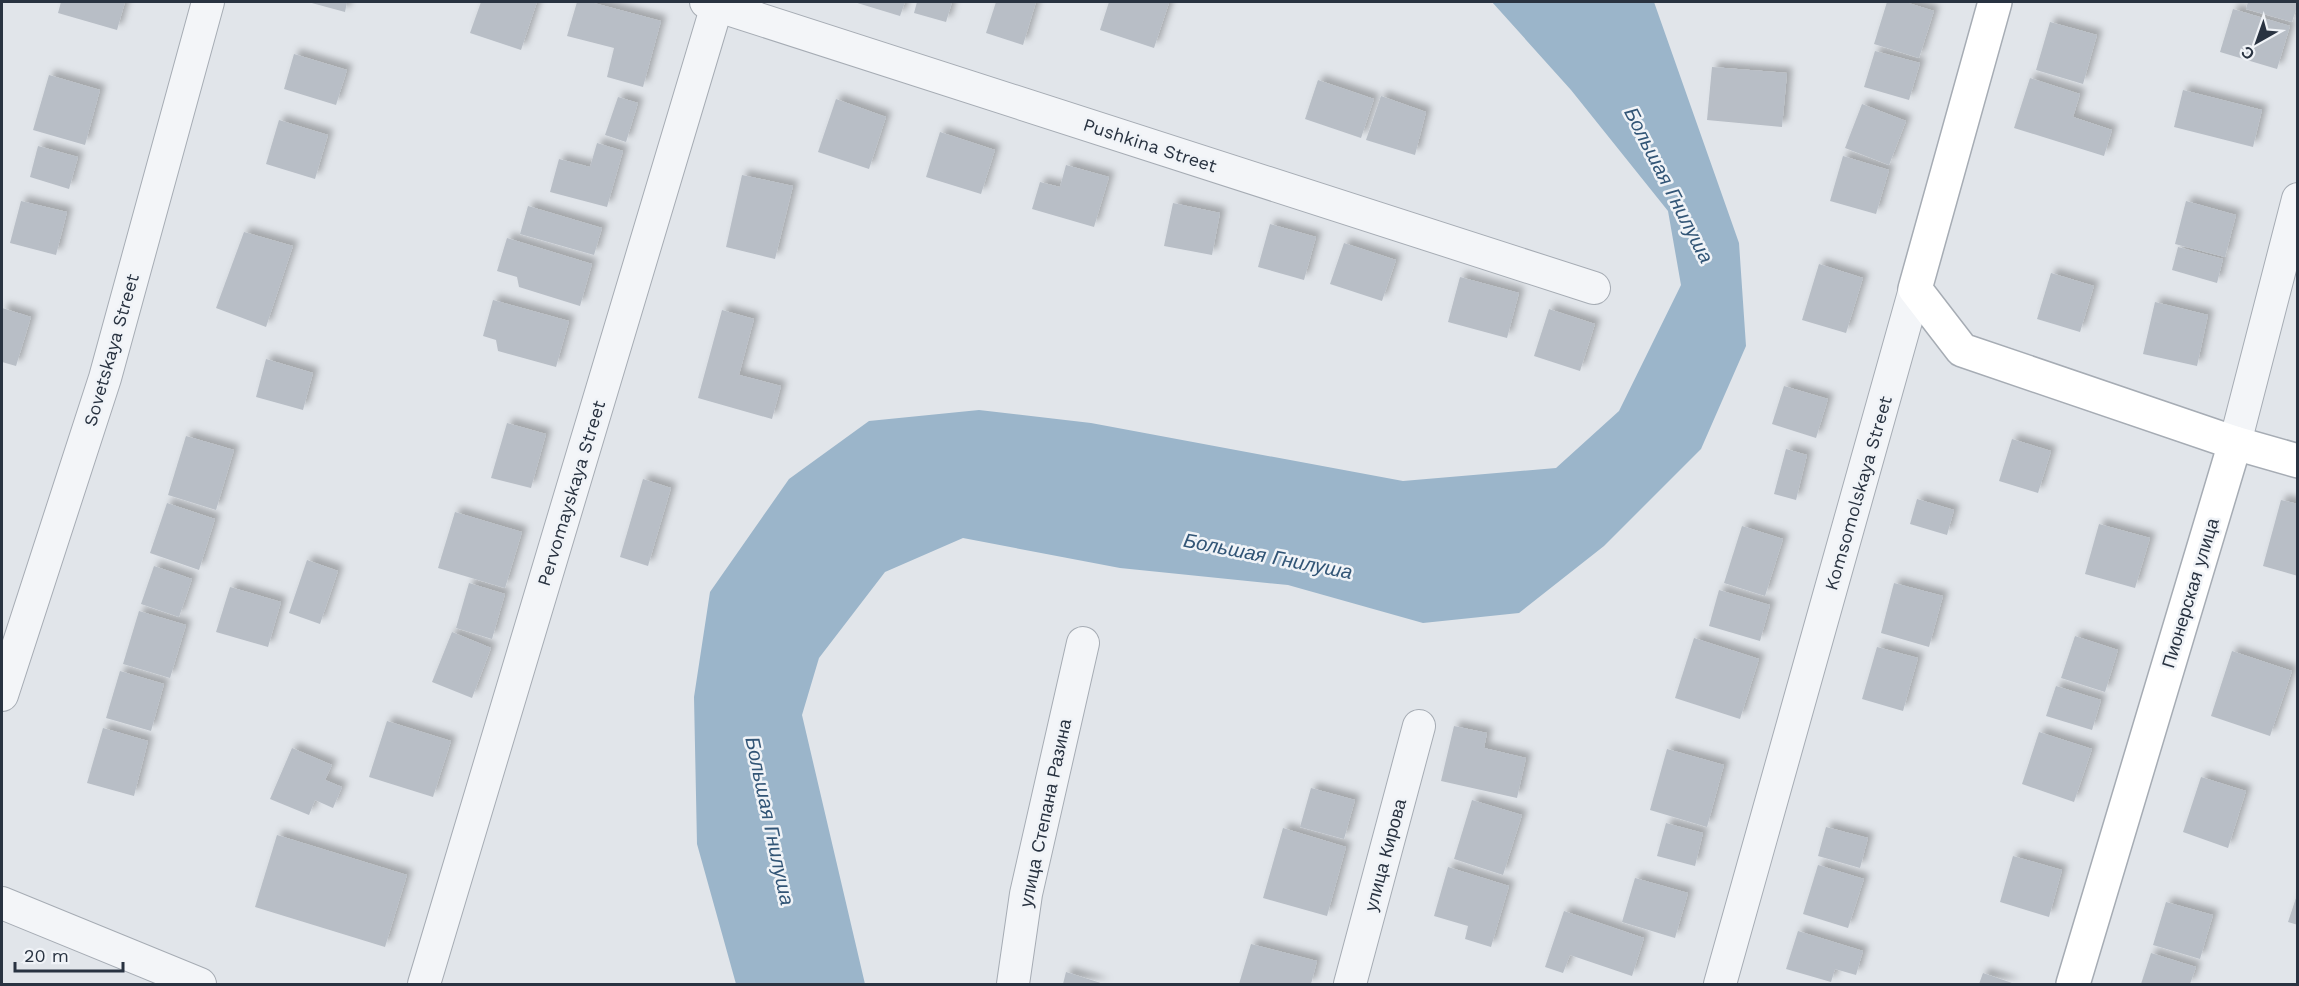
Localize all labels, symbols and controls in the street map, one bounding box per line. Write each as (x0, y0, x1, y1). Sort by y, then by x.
north arrow (2227, 12, 2287, 72)
text: С (2237, 42, 2258, 64)
water label: Большая Гнилуша (1619, 103, 1719, 267)
street label: Pushkina Street (1081, 114, 1220, 177)
street label: Sovetskaya Street (79, 271, 143, 429)
street label: Komsomolskaya Street (1820, 393, 1896, 593)
street label: Pervomayskaya Street (533, 397, 609, 588)
street label: Пионерская улица (2157, 515, 2223, 670)
water label: Большая Гнилуша (1182, 528, 1354, 584)
street label: улица Степана Разина (1015, 716, 1075, 909)
water label: Большая Гнилуша (740, 735, 800, 907)
street label: улица Кирова (1360, 796, 1410, 914)
scale bar (15, 935, 123, 973)
text: 20 m (24, 945, 69, 966)

